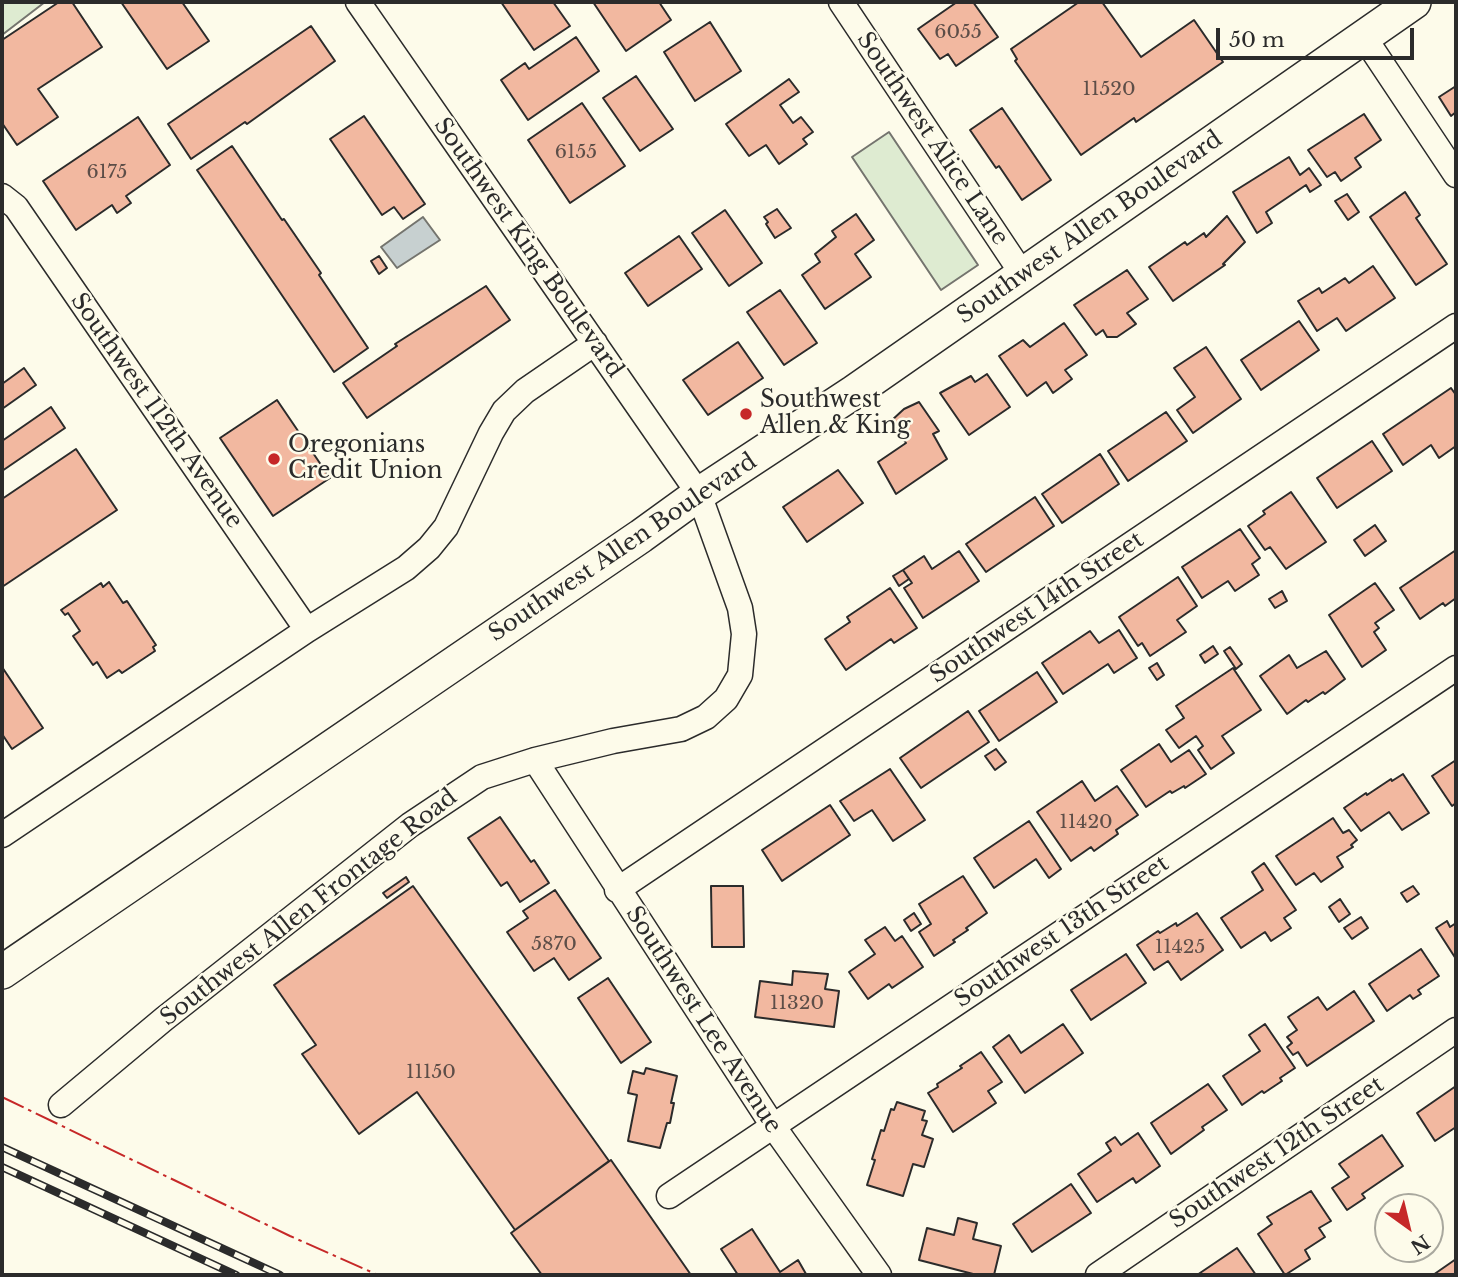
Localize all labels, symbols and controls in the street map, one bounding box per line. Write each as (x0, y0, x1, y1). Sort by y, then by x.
scale bar (1220, 14, 1418, 58)
house number: 6055 (934, 22, 982, 44)
street label: Southwest Alice Lane (850, 27, 1014, 251)
text: 50 m (1229, 27, 1284, 53)
house number: 11520 (1082, 79, 1136, 101)
street label: Southwest King Boulevard (428, 113, 628, 383)
street label: Southwest Allen Boulevard (952, 126, 1228, 330)
house number: 6155 (555, 142, 597, 164)
house number: 6175 (87, 162, 127, 184)
street label: Southwest 112th Avenue (64, 288, 248, 534)
place label: Southwest Allen & King (760, 387, 911, 441)
marker: Southwest Allen & King (738, 406, 754, 422)
place label: Oregonians Credit Union (288, 432, 443, 486)
street label: Southwest Allen Boulevard (484, 448, 762, 648)
marker: Oregonians Credit Union (266, 451, 282, 467)
street label: Southwest 14th Street (925, 526, 1149, 690)
street label: Southwest Allen Frontage Road (155, 784, 463, 1032)
house number: 11420 (1059, 812, 1113, 834)
street label: Southwest 13th Street (950, 850, 1174, 1014)
street label: Southwest Lee Avenue (619, 901, 787, 1139)
house number: 5870 (531, 934, 577, 956)
house number: 11425 (1155, 937, 1205, 959)
house number: 11320 (770, 993, 824, 1015)
house number: 11150 (406, 1062, 456, 1084)
street label: Southwest 12th Street (1165, 1071, 1389, 1235)
north arrow (1374, 1193, 1444, 1263)
text: N (1406, 1230, 1434, 1259)

